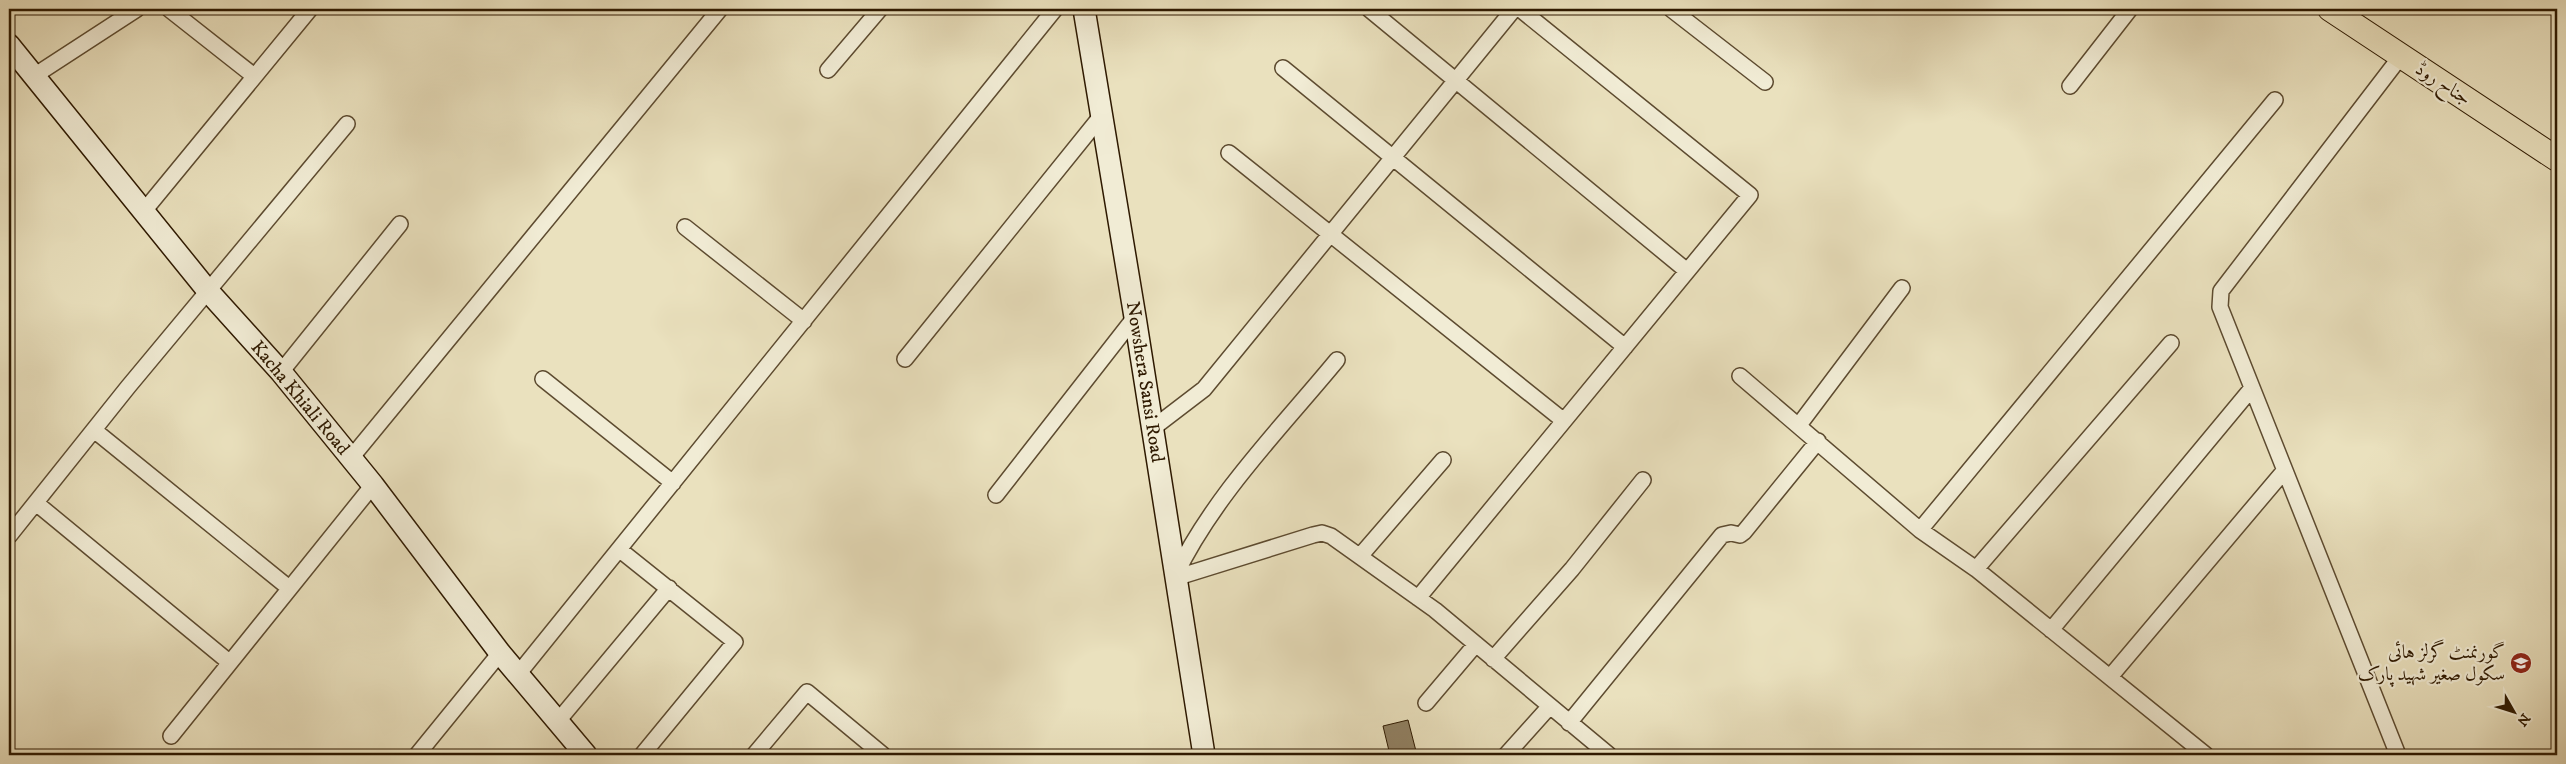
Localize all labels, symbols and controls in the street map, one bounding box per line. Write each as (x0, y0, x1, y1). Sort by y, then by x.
street label: جناح روڈ (2408, 58, 2475, 115)
street label: Nowshera Sansi Road (1121, 300, 1169, 465)
street label: Kacha Khiali Road (246, 336, 355, 460)
place label: گورنمنٹ گرلز ہائی سکول صغیر شہید پارک (2358, 639, 2505, 687)
school or university icon: گورنمنٹ گرلز ہائی سکول صغیر شہید پارک (2509, 651, 2533, 675)
north arrow (2488, 686, 2538, 736)
text: N (2512, 709, 2534, 730)

